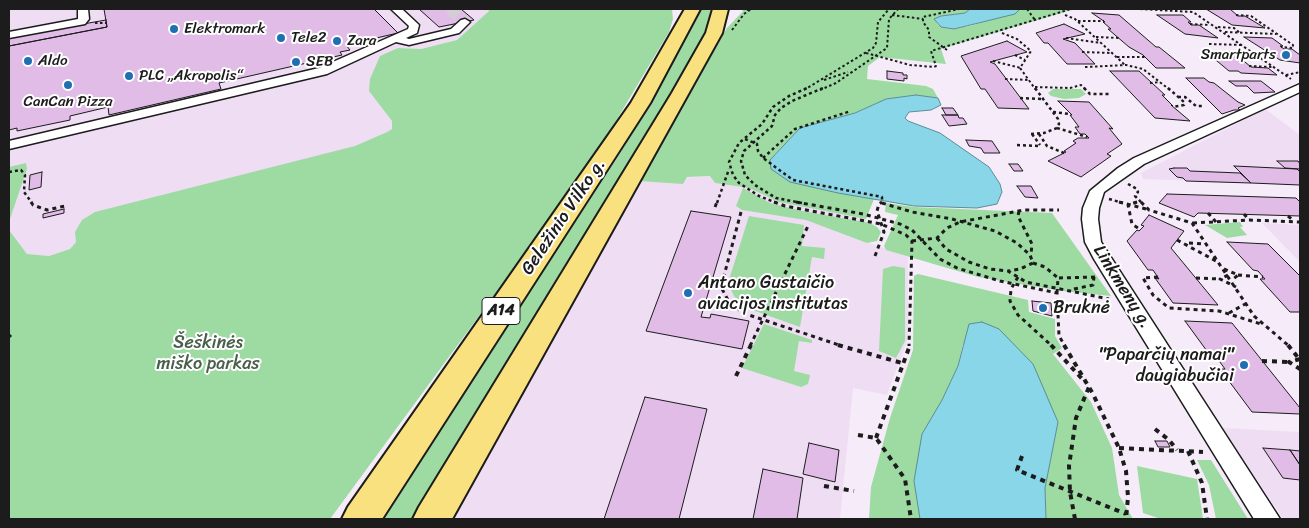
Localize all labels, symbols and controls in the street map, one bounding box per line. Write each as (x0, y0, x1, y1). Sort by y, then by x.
place label: Elektromark (184, 20, 265, 38)
marker: Elektromark (168, 23, 180, 35)
place label: Tele2 (291, 29, 326, 47)
marker: Tele2 (275, 32, 287, 44)
place label: Zara (347, 32, 376, 50)
marker: Zara (331, 35, 343, 47)
place label: Smartparts (1201, 46, 1276, 64)
marker: Smartparts (1280, 49, 1292, 61)
place label: Aldo (38, 52, 68, 70)
place label: SEB (306, 53, 333, 71)
marker: Aldo (22, 55, 34, 67)
marker: SEB (290, 56, 302, 68)
place label: PLC „Akropolis“ (139, 67, 242, 85)
marker: PLC „Akropolis“ (123, 70, 135, 82)
marker: CanCan Pizza (62, 79, 74, 91)
place label: CanCan Pizza (24, 93, 112, 111)
street label: Geležinio Vilko g. (517, 155, 611, 279)
street label: Linkmenų g. (1088, 241, 1156, 333)
place label: Antano Gustaičio aviacijos institutas (698, 272, 848, 314)
marker: Antano Gustaičio aviacijos institutas (682, 287, 694, 299)
place label: Bruknė (1053, 297, 1110, 319)
road number: A14 (482, 298, 520, 324)
marker: Bruknė (1037, 302, 1049, 314)
park label: Šeškinės miško parkas (156, 332, 260, 374)
place label: "Paparčių namai" daugiabučiai (1098, 344, 1234, 386)
marker: "Paparčių namai" daugiabučiai (1238, 359, 1250, 371)

